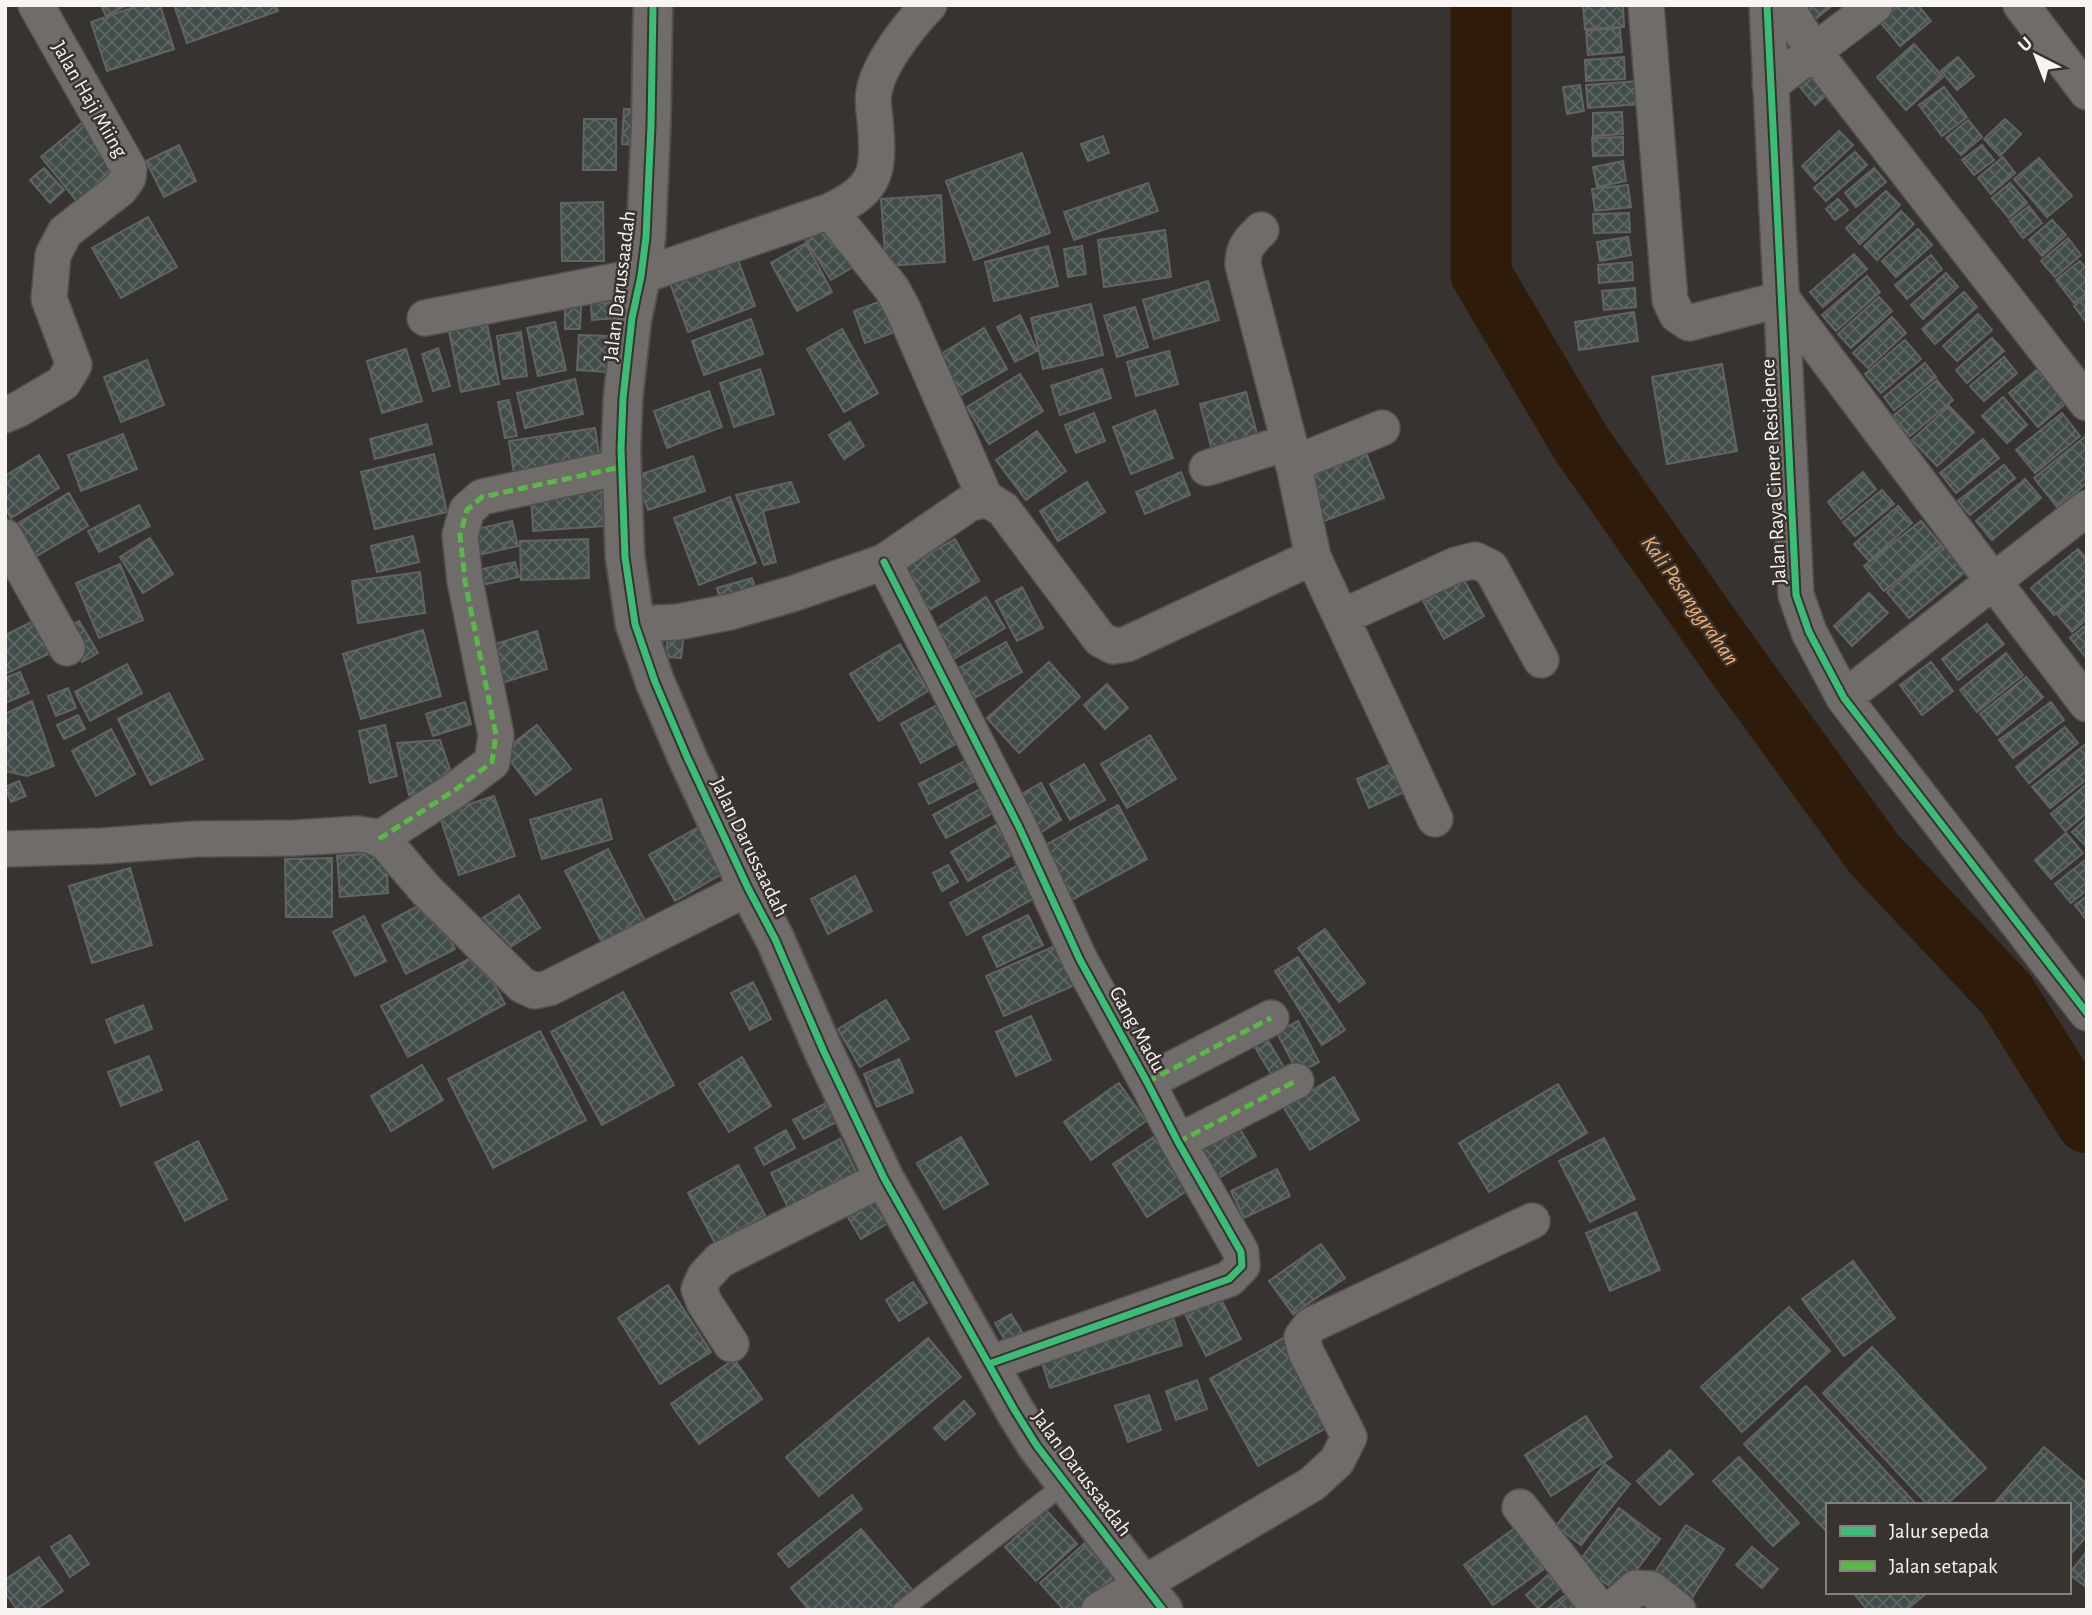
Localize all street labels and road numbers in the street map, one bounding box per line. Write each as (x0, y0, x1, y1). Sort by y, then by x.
street label: Jalan Haji Miing (48, 38, 132, 162)
street label: Jalan Darussaadah (600, 209, 639, 363)
street label: Jalan Raya Cinere Residence (1757, 358, 1790, 586)
street label: Jalan Darussaadah (707, 774, 792, 920)
street label: Gang Madu (1106, 983, 1170, 1076)
street label: Jalan Darussaadah (1028, 1406, 1136, 1540)

